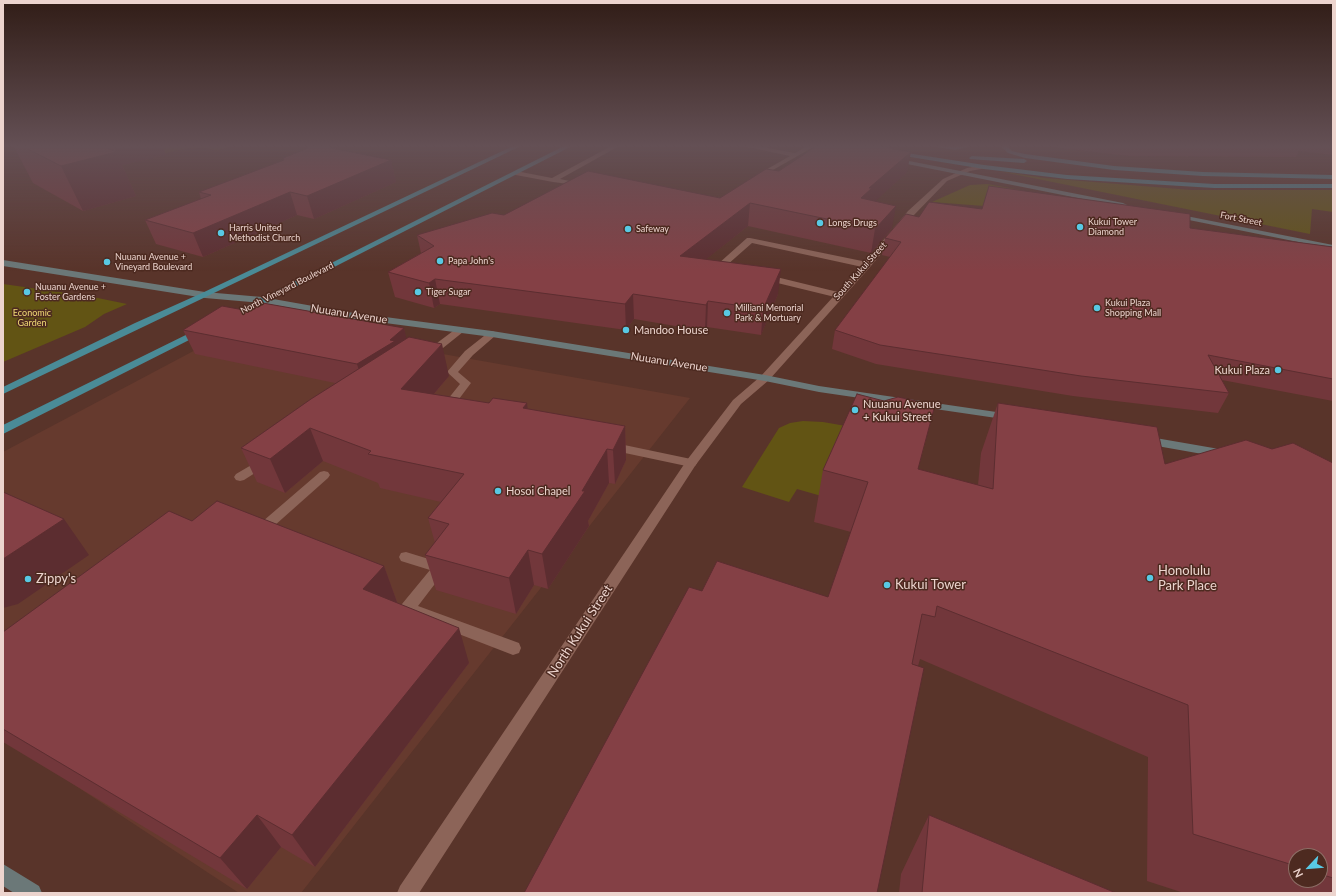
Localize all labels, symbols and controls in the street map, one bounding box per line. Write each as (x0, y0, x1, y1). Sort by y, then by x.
street label: Fort Street (1219, 210, 1263, 228)
place label: Kukui Tower Diamond (1088, 217, 1137, 238)
marker: Longs Drugs (815, 218, 825, 228)
place label: Longs Drugs (828, 218, 877, 228)
marker: Kukui Tower Diamond (1075, 222, 1085, 232)
place label: Harris United Methodist Church (229, 223, 300, 244)
marker: Safeway (623, 224, 633, 234)
place label: Safeway (636, 224, 669, 234)
marker: Harris United Methodist Church (216, 228, 226, 238)
street label: South Kukui Street (831, 240, 889, 302)
place label: Nuuanu Avenue + Vineyard Boulevard (115, 252, 192, 273)
marker: Papa John's (435, 256, 445, 266)
place label: Papa John's (448, 256, 494, 266)
marker: Nuuanu Avenue + Vineyard Boulevard (102, 257, 112, 267)
street label: North Vineyard Boulevard (239, 260, 335, 316)
place label: Nuuanu Avenue + Foster Gardens (35, 282, 106, 303)
marker: Nuuanu Avenue + Foster Gardens (22, 287, 32, 297)
marker: Tiger Sugar (413, 287, 423, 297)
place label: Tiger Sugar (426, 287, 471, 297)
place label: Kukui Plaza Shopping Mall (1105, 298, 1161, 319)
street label: Nuuanu Avenue (310, 301, 388, 327)
place label: Milliani Memorial Park & Mortuary (735, 303, 803, 324)
marker: Kukui Plaza Shopping Mall (1092, 303, 1102, 313)
park label: Economic Garden (13, 308, 51, 329)
marker: Milliani Memorial Park & Mortuary (722, 308, 732, 318)
place label: Mandoo House (634, 323, 708, 337)
marker: Mandoo House (621, 325, 631, 335)
street label: Nuuanu Avenue (630, 349, 708, 375)
place label: Kukui Plaza (1215, 363, 1270, 377)
marker: Kukui Plaza (1273, 365, 1283, 375)
place label: Nuuanu Avenue + Kukui Street (863, 397, 941, 423)
marker: Nuuanu Avenue + Kukui Street (850, 405, 860, 415)
place label: Hosoi Chapel (506, 484, 570, 498)
marker: Hosoi Chapel (493, 486, 503, 496)
place label: Honolulu Park Place (1158, 563, 1217, 594)
place label: Zippy's (36, 571, 76, 587)
marker: Honolulu Park Place (1145, 573, 1155, 583)
marker: Zippy's (23, 574, 33, 584)
place label: Kukui Tower (895, 577, 966, 593)
marker: Kukui Tower (882, 580, 892, 590)
street label: North Kukui Street (544, 582, 616, 680)
north arrow (1288, 848, 1328, 888)
text: N (1290, 866, 1305, 880)

